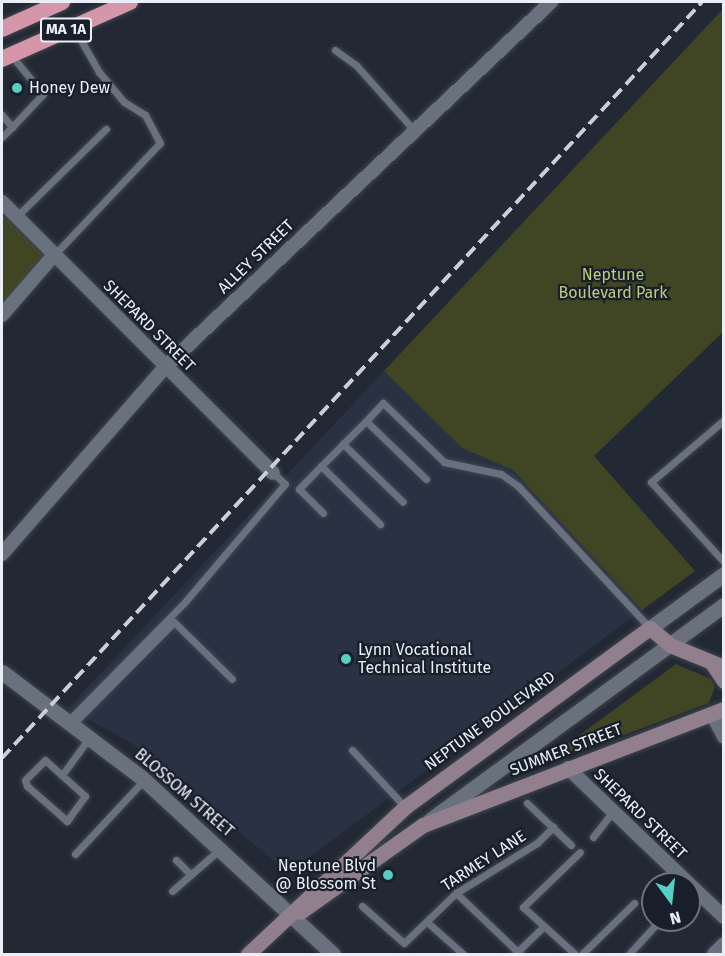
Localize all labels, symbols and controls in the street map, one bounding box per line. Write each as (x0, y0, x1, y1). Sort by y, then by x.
road number: MA 1A (39, 18, 93, 42)
place label: Honey Dew (29, 78, 110, 98)
marker: Honey Dew (10, 81, 24, 95)
street label: ALLEY STREET (214, 216, 298, 298)
park label: Neptune Boulevard Park (559, 265, 667, 303)
street label: SHEPARD STREET (99, 276, 199, 376)
place label: Lynn Vocational Technical Institute (358, 640, 491, 678)
marker: Lynn Vocational Technical Institute (339, 652, 353, 666)
street label: NEPTUNE BOULEVARD (421, 667, 559, 775)
street label: SUMMER STREET (507, 720, 625, 780)
street label: BLOSSOM STREET (131, 745, 237, 841)
street label: SHEPARD STREET (590, 765, 690, 863)
street label: TARMEY LANE (438, 827, 530, 895)
place label: Neptune Blvd @ Blossom St (275, 856, 376, 894)
marker: Neptune Blvd @ Blossom St (381, 868, 395, 882)
north arrow (641, 872, 701, 932)
text: N (668, 907, 683, 928)

